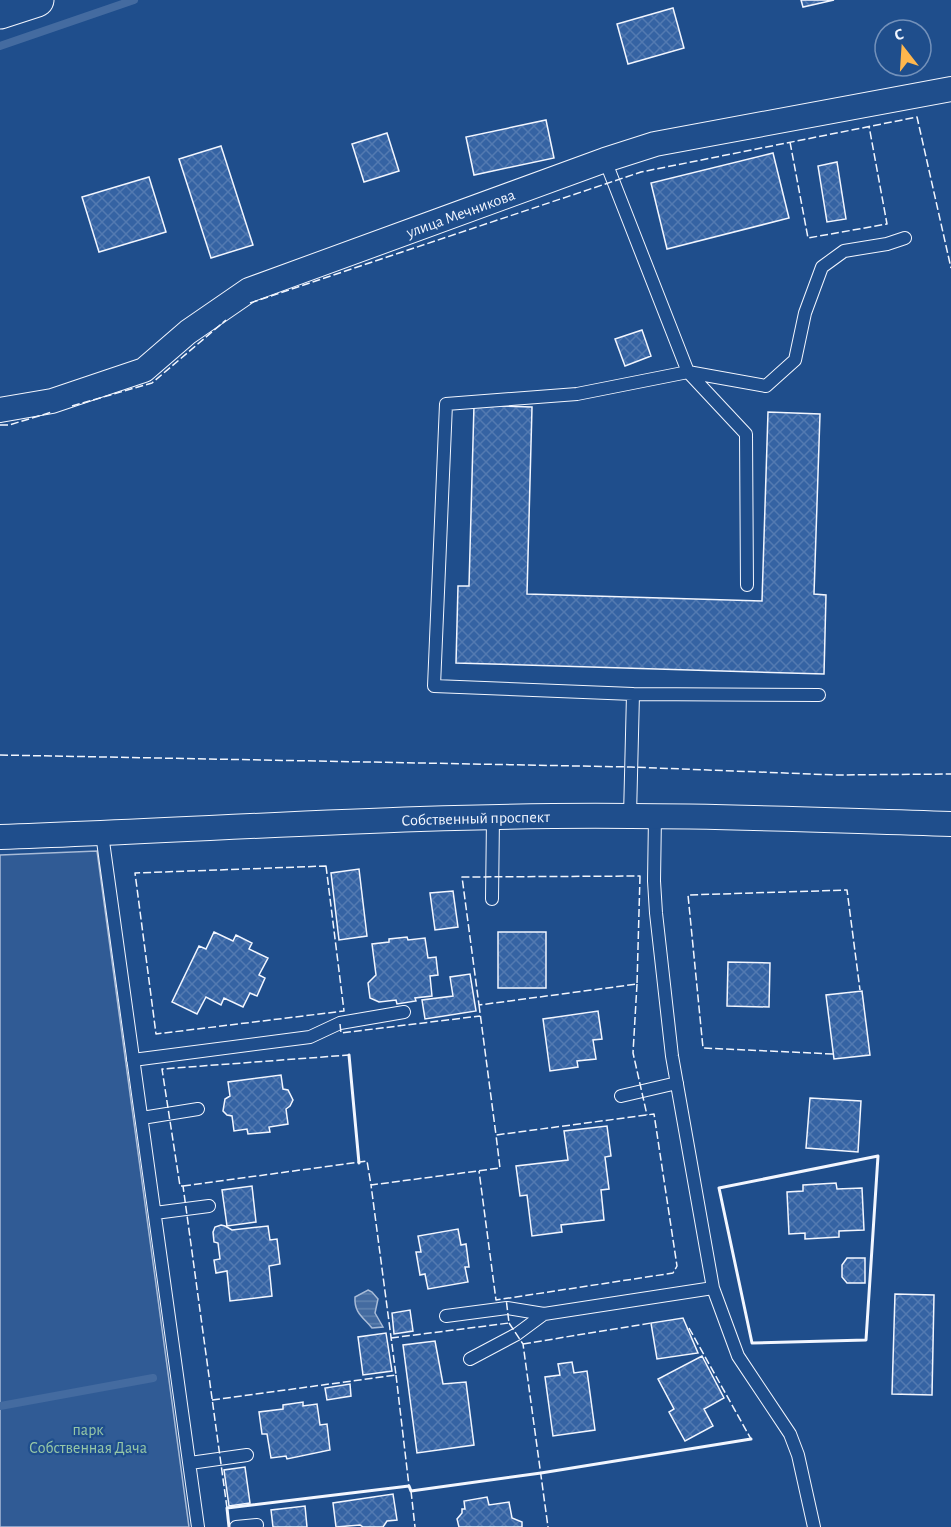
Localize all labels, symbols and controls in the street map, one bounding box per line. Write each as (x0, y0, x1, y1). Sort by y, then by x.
north arrow (873, 18, 933, 78)
text: С (892, 26, 906, 44)
street label: улица Мечникова (403, 187, 517, 242)
street label: Собственный проспект (401, 809, 550, 829)
park label: парк Собственная Дача (29, 1422, 147, 1456)

